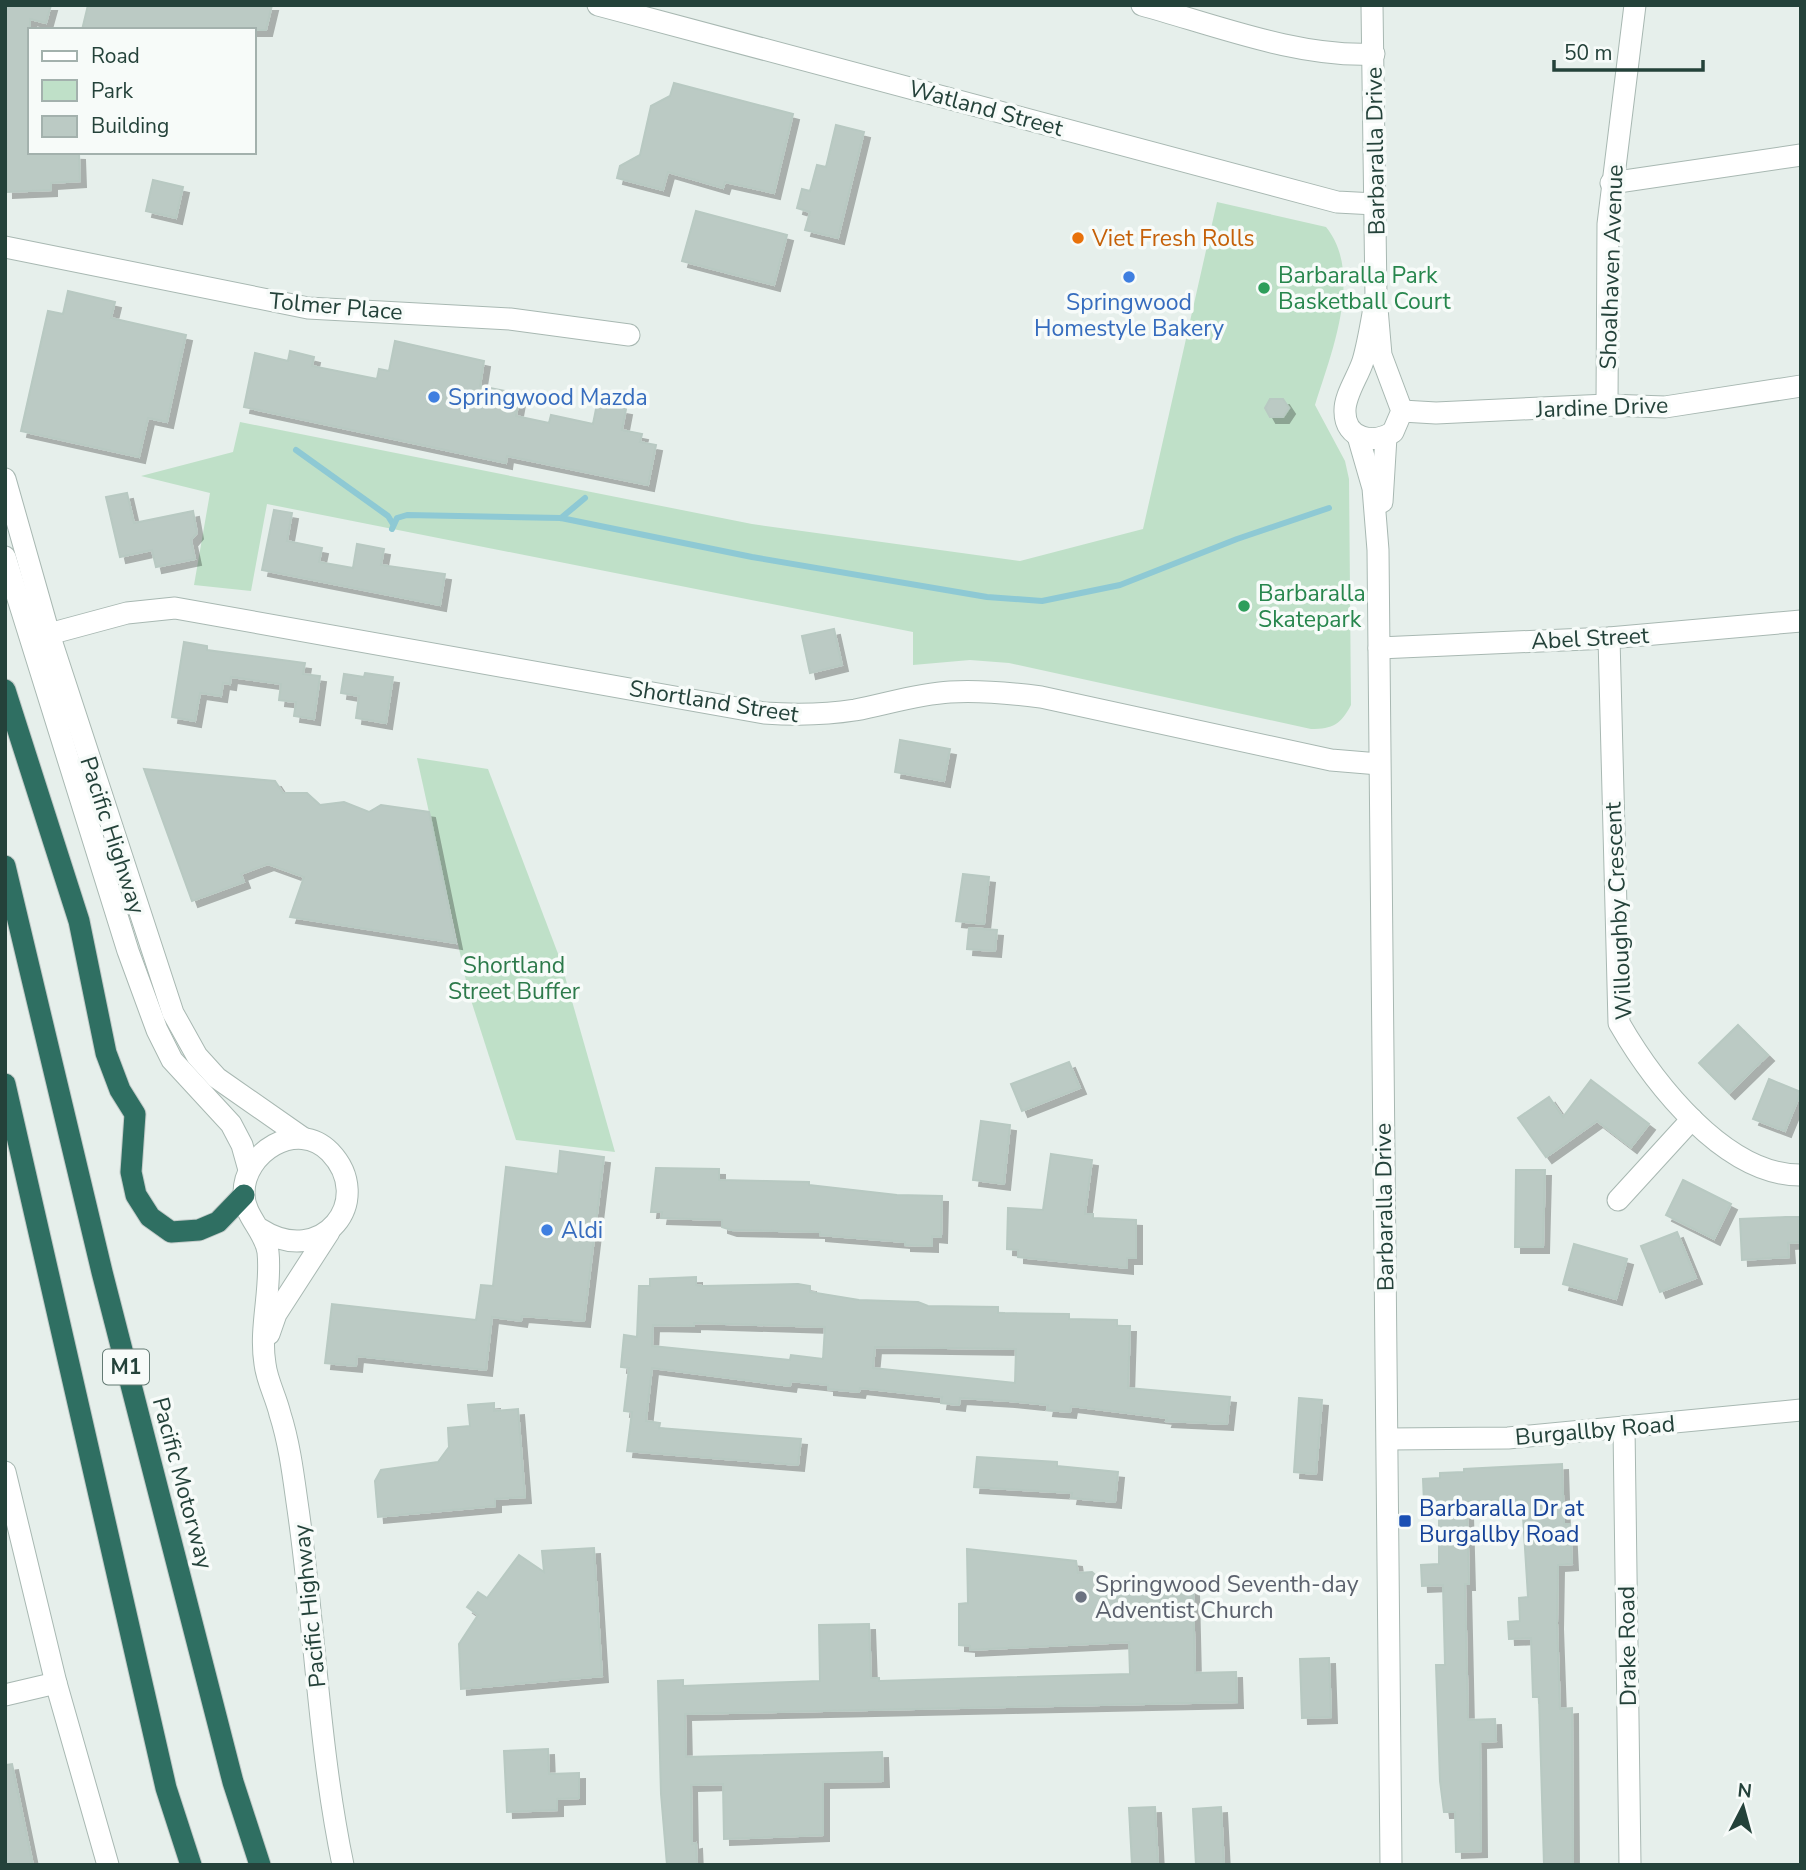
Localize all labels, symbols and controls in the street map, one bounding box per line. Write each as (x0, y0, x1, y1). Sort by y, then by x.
legend (28, 28, 256, 154)
scale bar (1554, 28, 1703, 72)
text: 50 m (1564, 39, 1613, 67)
text: Road (91, 42, 140, 70)
street label: Barbaralla Drive (1359, 67, 1392, 235)
street label: Watland Street (905, 73, 1067, 144)
text: Park (91, 77, 133, 105)
text: Building (91, 112, 169, 140)
street label: Shoalhaven Avenue (1592, 164, 1631, 370)
place label: Viet Fresh Rolls (1091, 223, 1255, 254)
marker: Viet Fresh Rolls (1070, 230, 1086, 246)
place label: Barbaralla Park Basketball Court (1278, 260, 1452, 317)
marker: Springwood Homestyle Bakery (1121, 269, 1137, 285)
marker: Barbaralla Park Basketball Court (1256, 280, 1272, 296)
street label: Tolmer Place (268, 285, 404, 328)
place label: Springwood Homestyle Bakery (1034, 287, 1224, 344)
place label: Springwood Mazda (448, 382, 648, 413)
marker: Springwood Mazda (426, 389, 442, 405)
street label: Jardine Drive (1534, 390, 1669, 425)
place label: Barbaralla Skatepark (1258, 578, 1366, 635)
marker: Barbaralla Skatepark (1236, 598, 1252, 614)
street label: Abel Street (1530, 620, 1651, 657)
street label: Shortland Street (627, 673, 802, 730)
street label: Pacific Highway (72, 752, 153, 918)
street label: Willoughby Crescent (1597, 800, 1640, 1021)
park label: Shortland Street Buffer (448, 950, 581, 1007)
street label: Barbaralla Drive (1368, 1123, 1401, 1291)
place label: Aldi (561, 1215, 603, 1246)
marker: Aldi (539, 1222, 555, 1238)
road number: M1 (103, 1350, 149, 1384)
street label: Pacific Motorway (145, 1394, 220, 1573)
street label: Burgallby Road (1514, 1408, 1676, 1453)
place label: Barbaralla Dr at Burgallby Road (1419, 1493, 1585, 1550)
marker: Barbaralla Dr at Burgallby Road (1397, 1513, 1413, 1529)
street label: Pacific Highway (285, 1523, 333, 1689)
place label: Springwood Seventh-day Adventist Church (1095, 1569, 1359, 1626)
street label: Drake Road (1611, 1586, 1644, 1706)
marker: Springwood Seventh-day Adventist Church (1073, 1589, 1089, 1605)
north arrow (1708, 1772, 1778, 1842)
text: N (1736, 1777, 1753, 1805)

